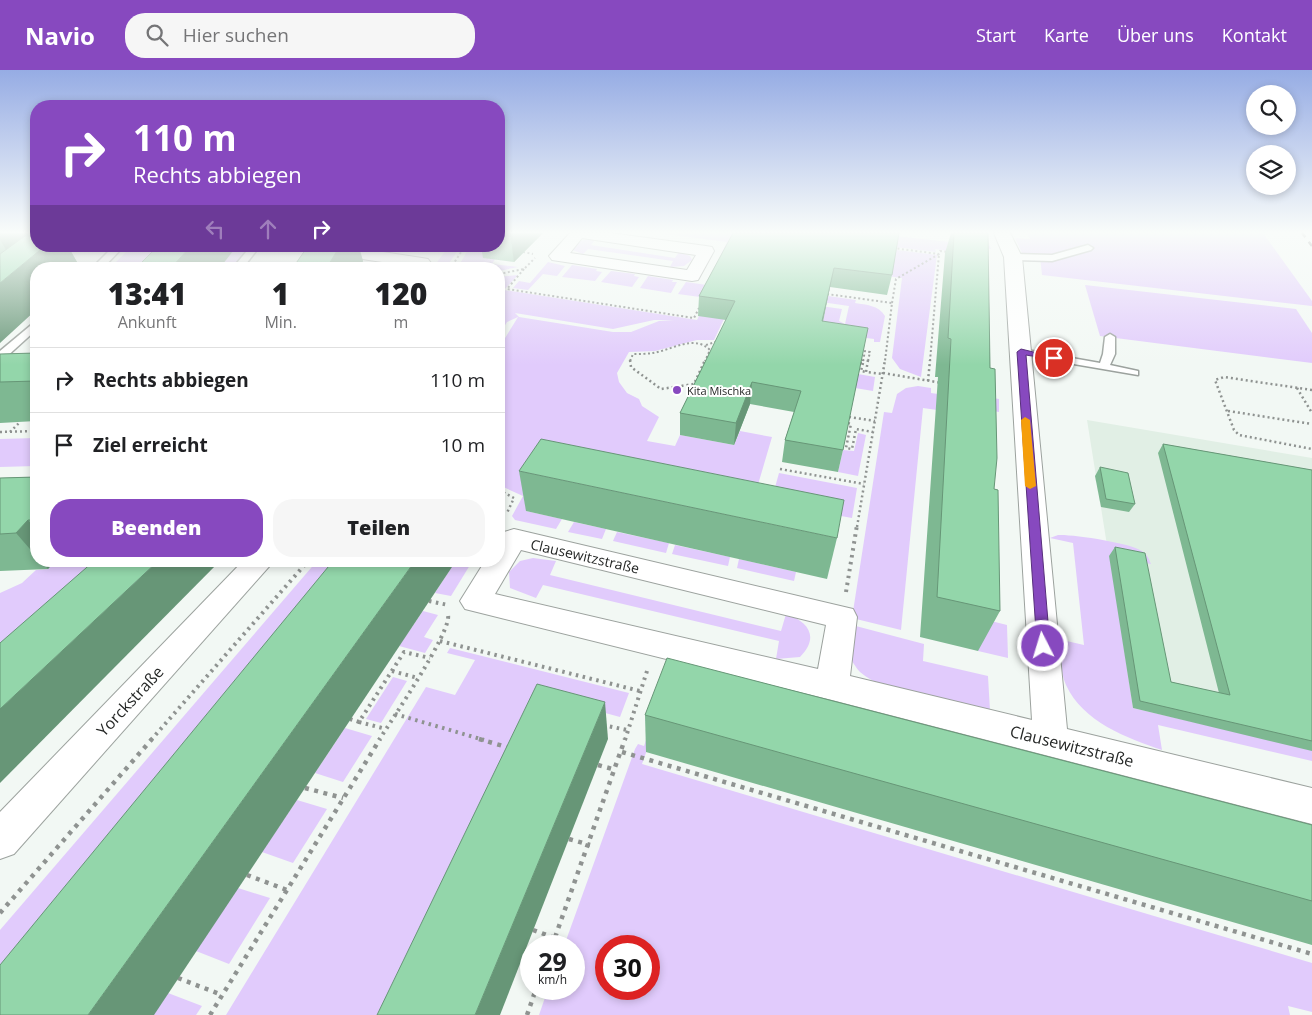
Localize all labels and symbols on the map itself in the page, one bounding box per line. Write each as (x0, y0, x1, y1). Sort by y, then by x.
pin (1033, 337, 1075, 379)
place label: Kita Mischka (687, 383, 751, 398)
marker: Kita Mischka (671, 384, 683, 396)
street label: Clausewitzstraße (529, 534, 641, 578)
position arrow (1016, 619, 1068, 671)
street label: Yorckstraße (92, 661, 168, 741)
street label: Clausewitzstraße (1008, 720, 1136, 772)
speed limit sign: 30 (595, 935, 660, 1000)

